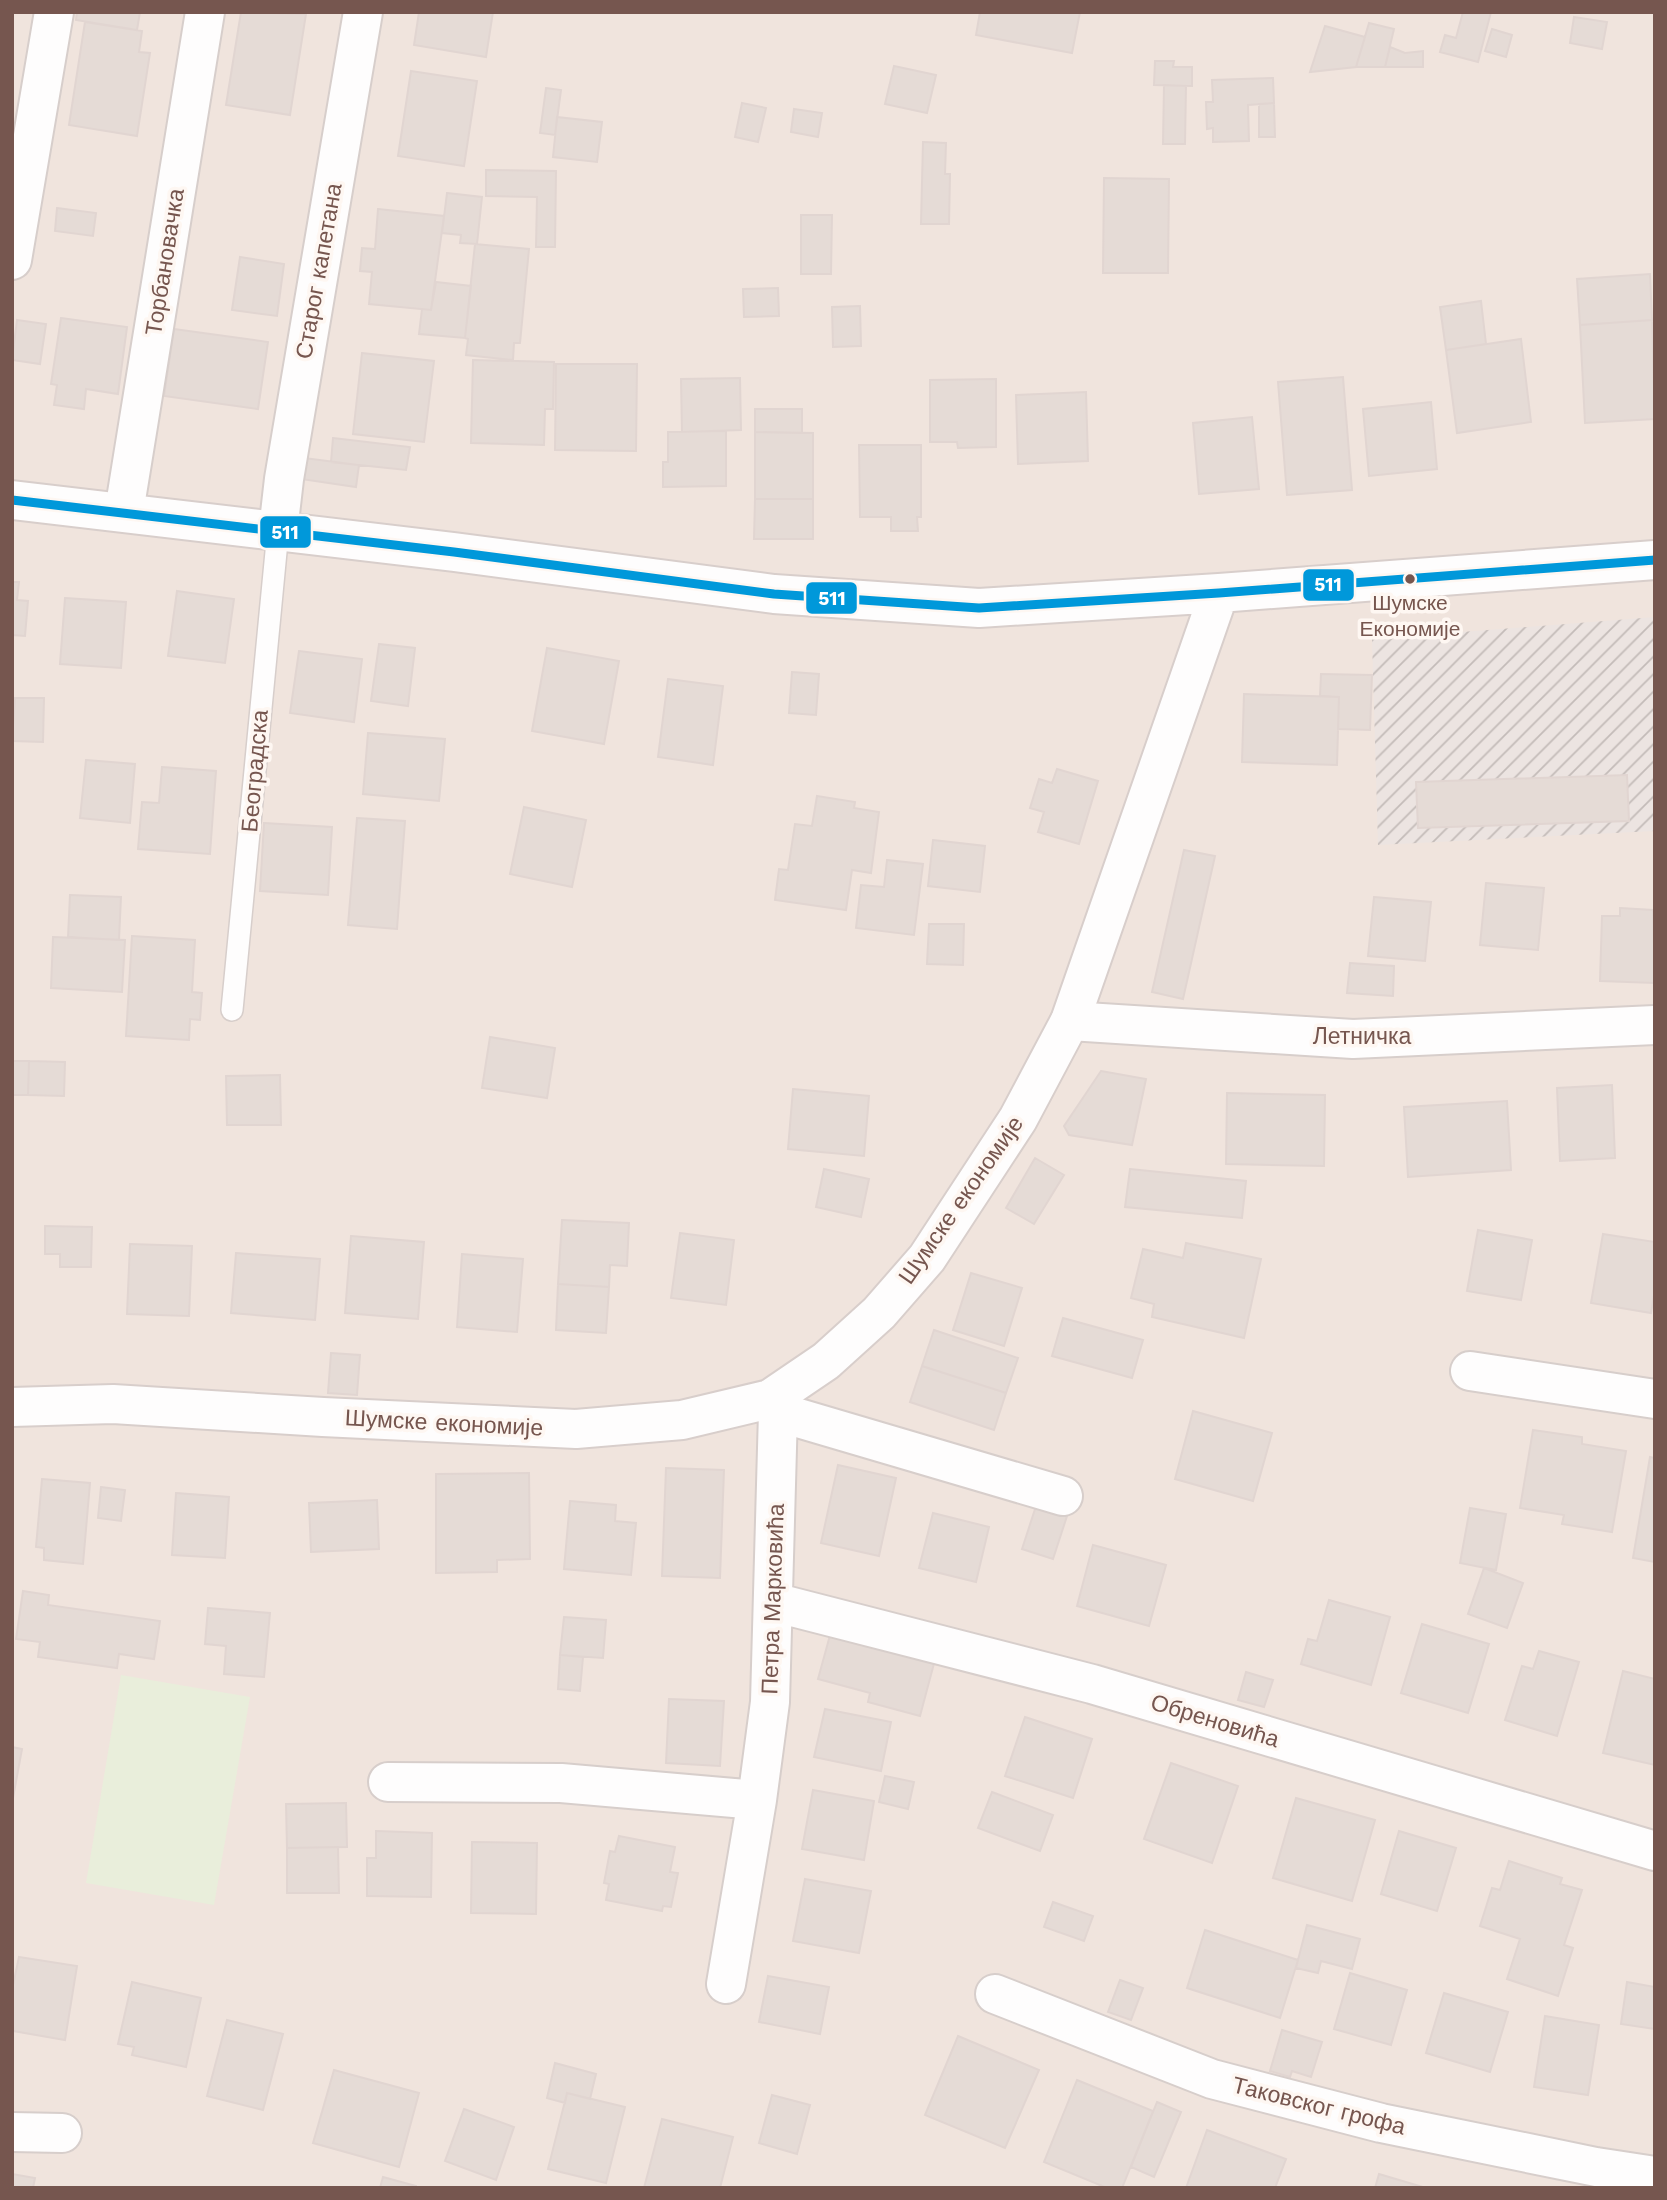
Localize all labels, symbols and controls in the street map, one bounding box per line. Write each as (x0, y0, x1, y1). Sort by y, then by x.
street label: Старог капетана (290, 181, 348, 361)
street label: Торбановачка (140, 186, 190, 337)
line badge: 511 (259, 515, 312, 549)
text: 511 (271, 521, 299, 544)
line badge: 511 (1302, 568, 1355, 602)
marker: Шумске Економије (1403, 572, 1417, 586)
text: 511 (1314, 573, 1342, 596)
line badge: 511 (805, 581, 858, 615)
text: 511 (818, 587, 846, 610)
place label: Шумске Економије (1360, 590, 1460, 641)
street label: Београдска (236, 708, 274, 833)
street label: Летничка (1313, 1023, 1411, 1050)
street label: Шумске економије (893, 1111, 1029, 1289)
street label: Шумске економије (344, 1404, 544, 1442)
street label: Петра Марковића (756, 1503, 790, 1695)
street label: Обреновића (1148, 1689, 1283, 1753)
street label: Таковског грофа (1230, 2071, 1409, 2141)

